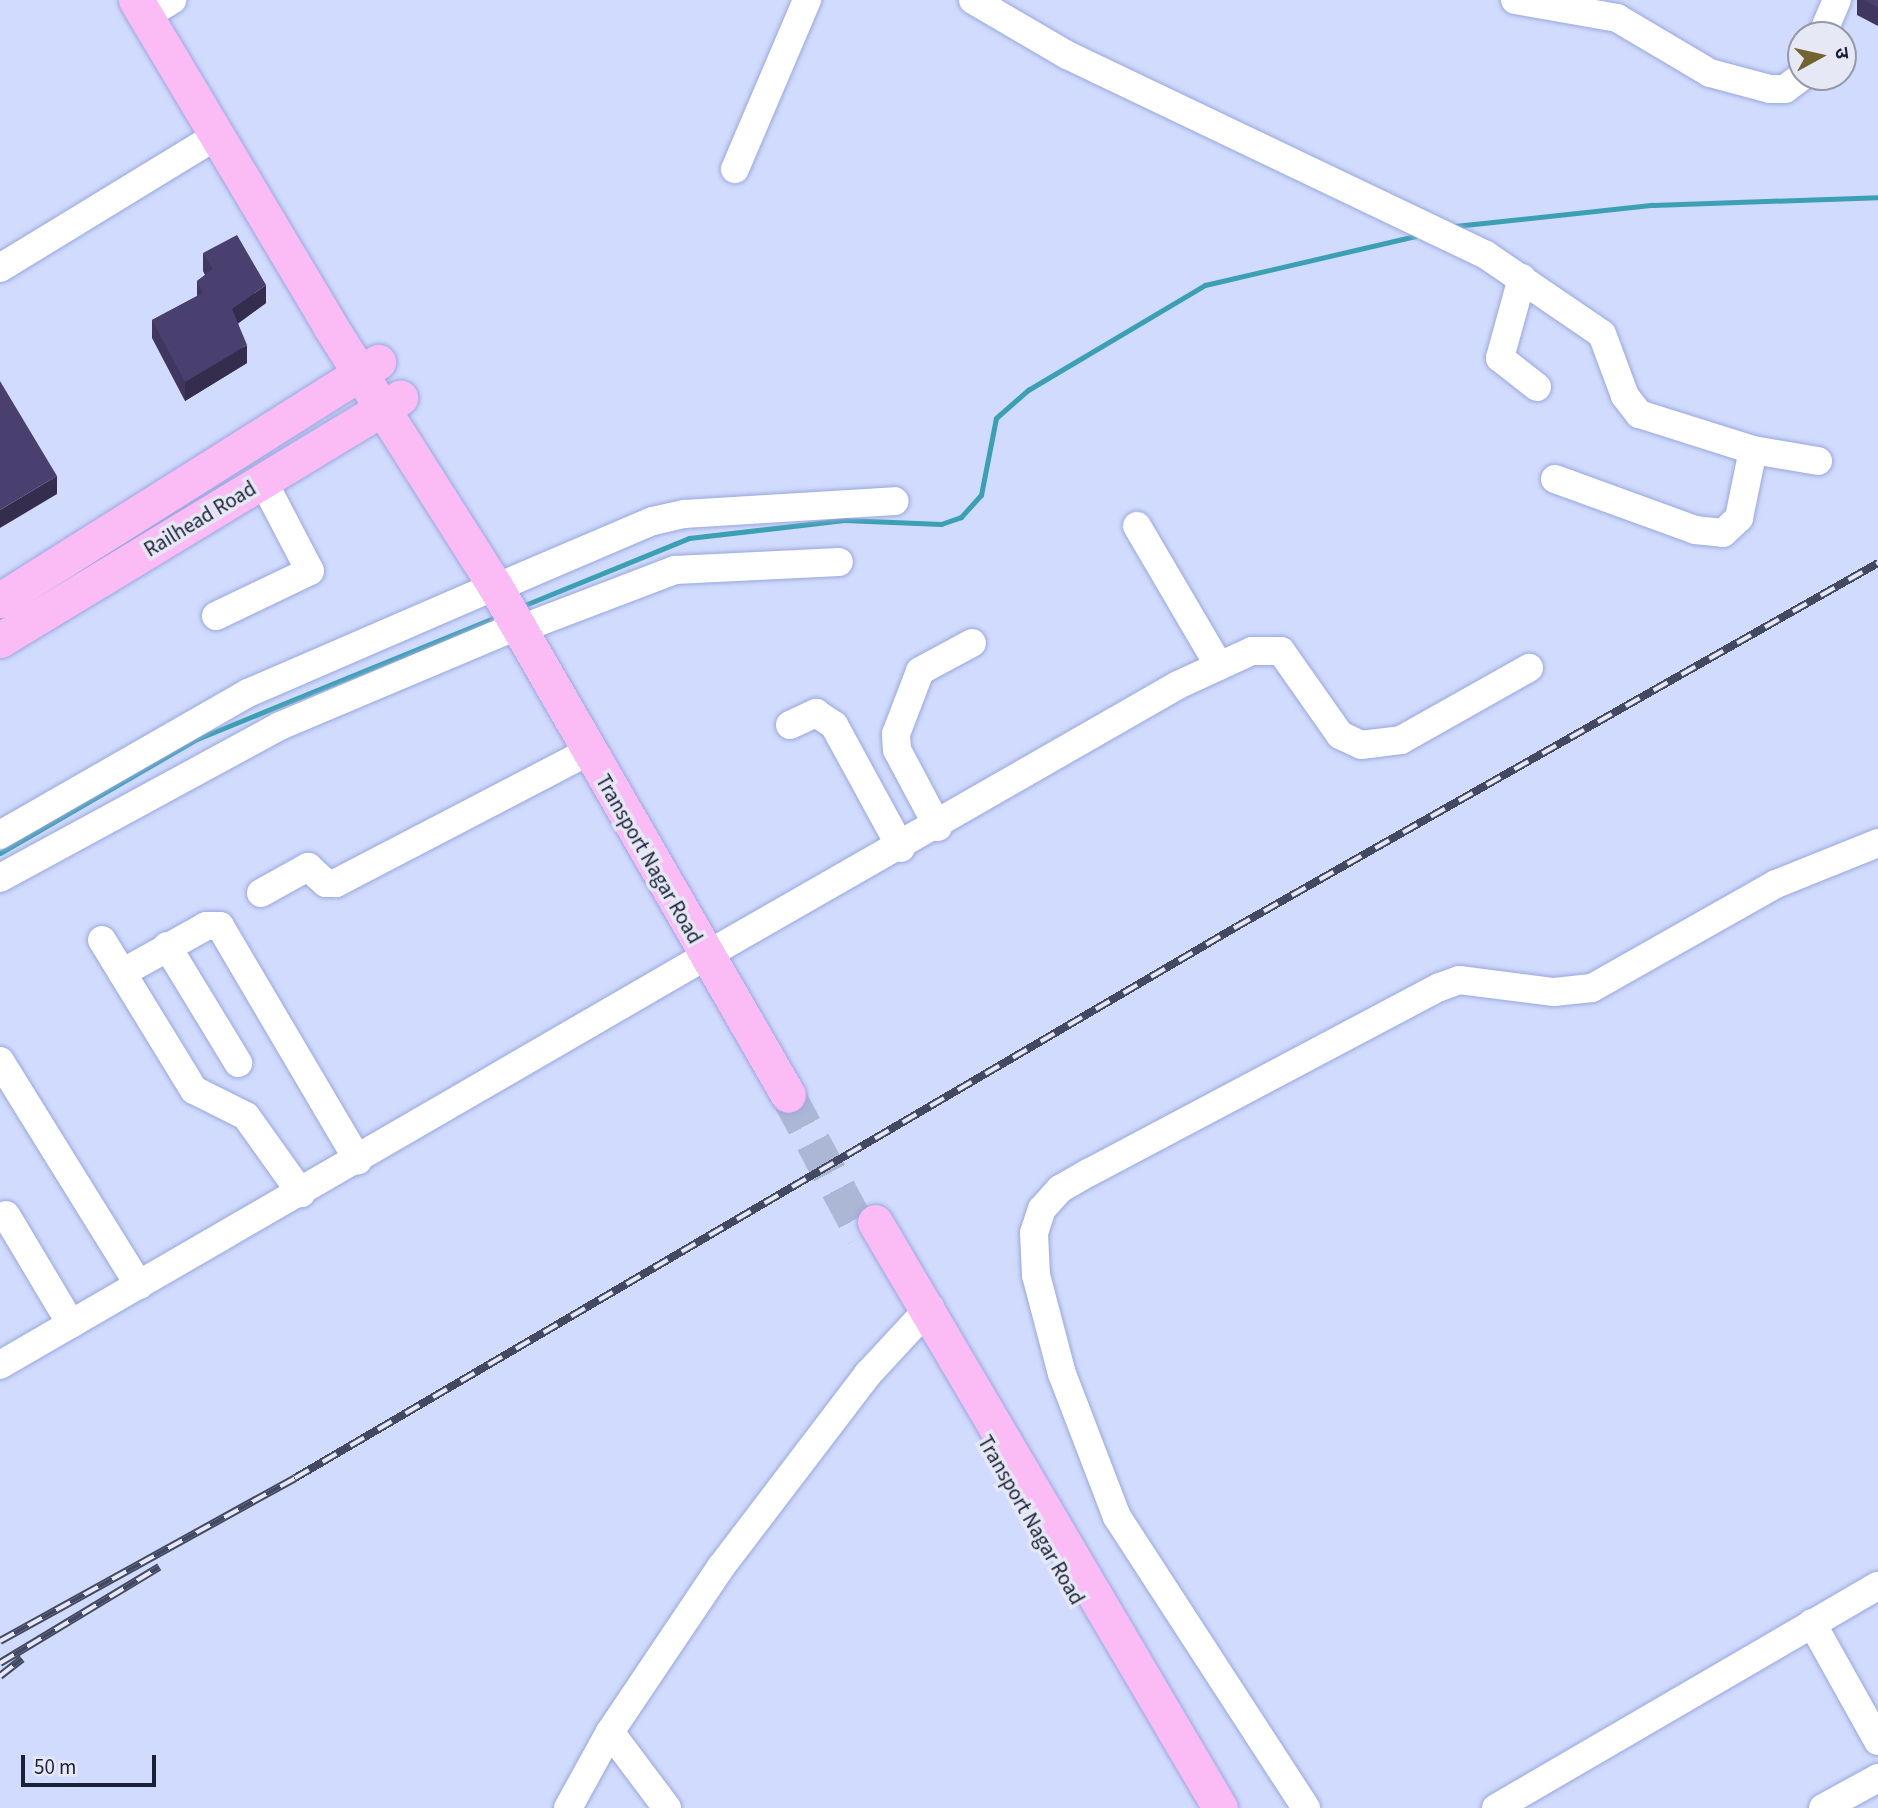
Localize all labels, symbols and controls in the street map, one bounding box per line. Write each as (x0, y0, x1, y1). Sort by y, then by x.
north arrow (1787, 21, 1857, 91)
text: उ (1827, 46, 1855, 61)
street label: Railhead Road (139, 476, 261, 562)
street label: Transport Nagar Road (590, 770, 708, 948)
street label: Transport Nagar Road (972, 1431, 1090, 1609)
scale bar (24, 1742, 159, 1786)
text: 50 m (34, 1752, 76, 1782)

